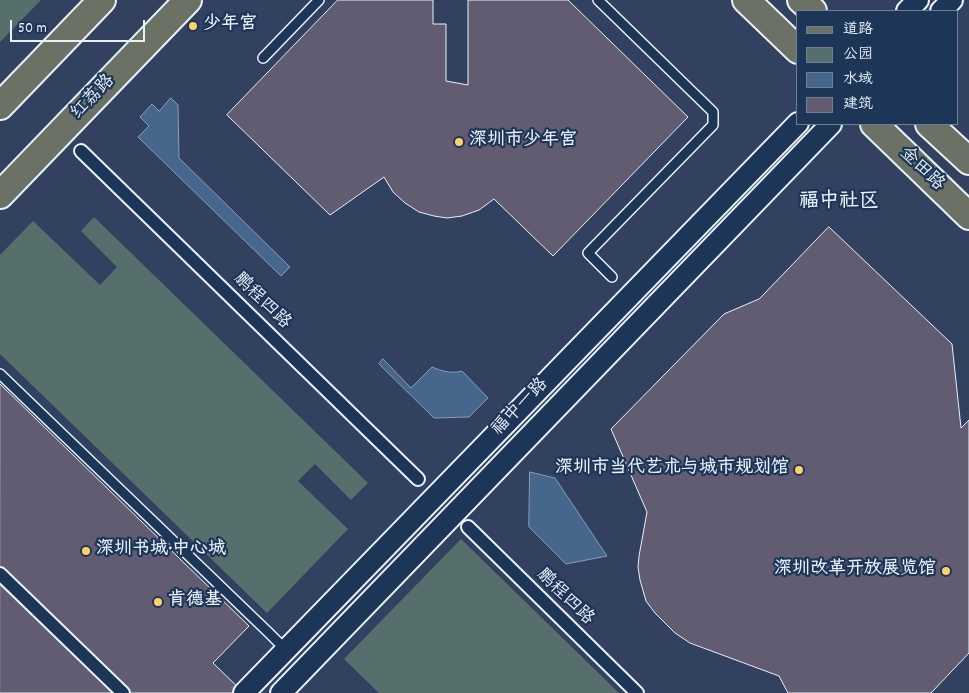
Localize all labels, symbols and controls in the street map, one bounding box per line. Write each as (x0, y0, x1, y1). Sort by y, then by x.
scale bar (12, 10, 148, 42)
legend (796, 10, 959, 125)
place label: 少年宫 (203, 15, 257, 37)
text: 50 m (18, 18, 47, 40)
text: 道路 (843, 19, 873, 41)
marker: 少年宫 (187, 20, 199, 32)
text: 公园 (843, 44, 873, 66)
text: 水域 (843, 69, 873, 91)
street label: 红荔路 (67, 71, 121, 125)
text: 建筑 (843, 94, 873, 116)
place label: 深圳市少年宫 (469, 131, 577, 153)
marker: 深圳市少年宫 (453, 136, 465, 148)
street label: 金田路 (894, 143, 948, 197)
district label: 福中社区 (799, 191, 879, 215)
street label: 鹏程四路 (228, 269, 294, 335)
street label: 福中一路 (488, 375, 554, 441)
place label: 深圳市当代艺术与城市规划馆 (555, 459, 789, 481)
marker: 深圳市当代艺术与城市规划馆 (793, 464, 805, 476)
place label: 深圳书城·中心城 (96, 540, 226, 562)
marker: 深圳书城·中心城 (80, 545, 92, 557)
place label: 深圳改革开放展览馆 (774, 560, 936, 582)
street label: 鹏程四路 (531, 565, 597, 631)
marker: 深圳改革开放展览馆 (940, 565, 952, 577)
place label: 肯德基 (168, 591, 222, 613)
marker: 肯德基 (152, 596, 164, 608)

